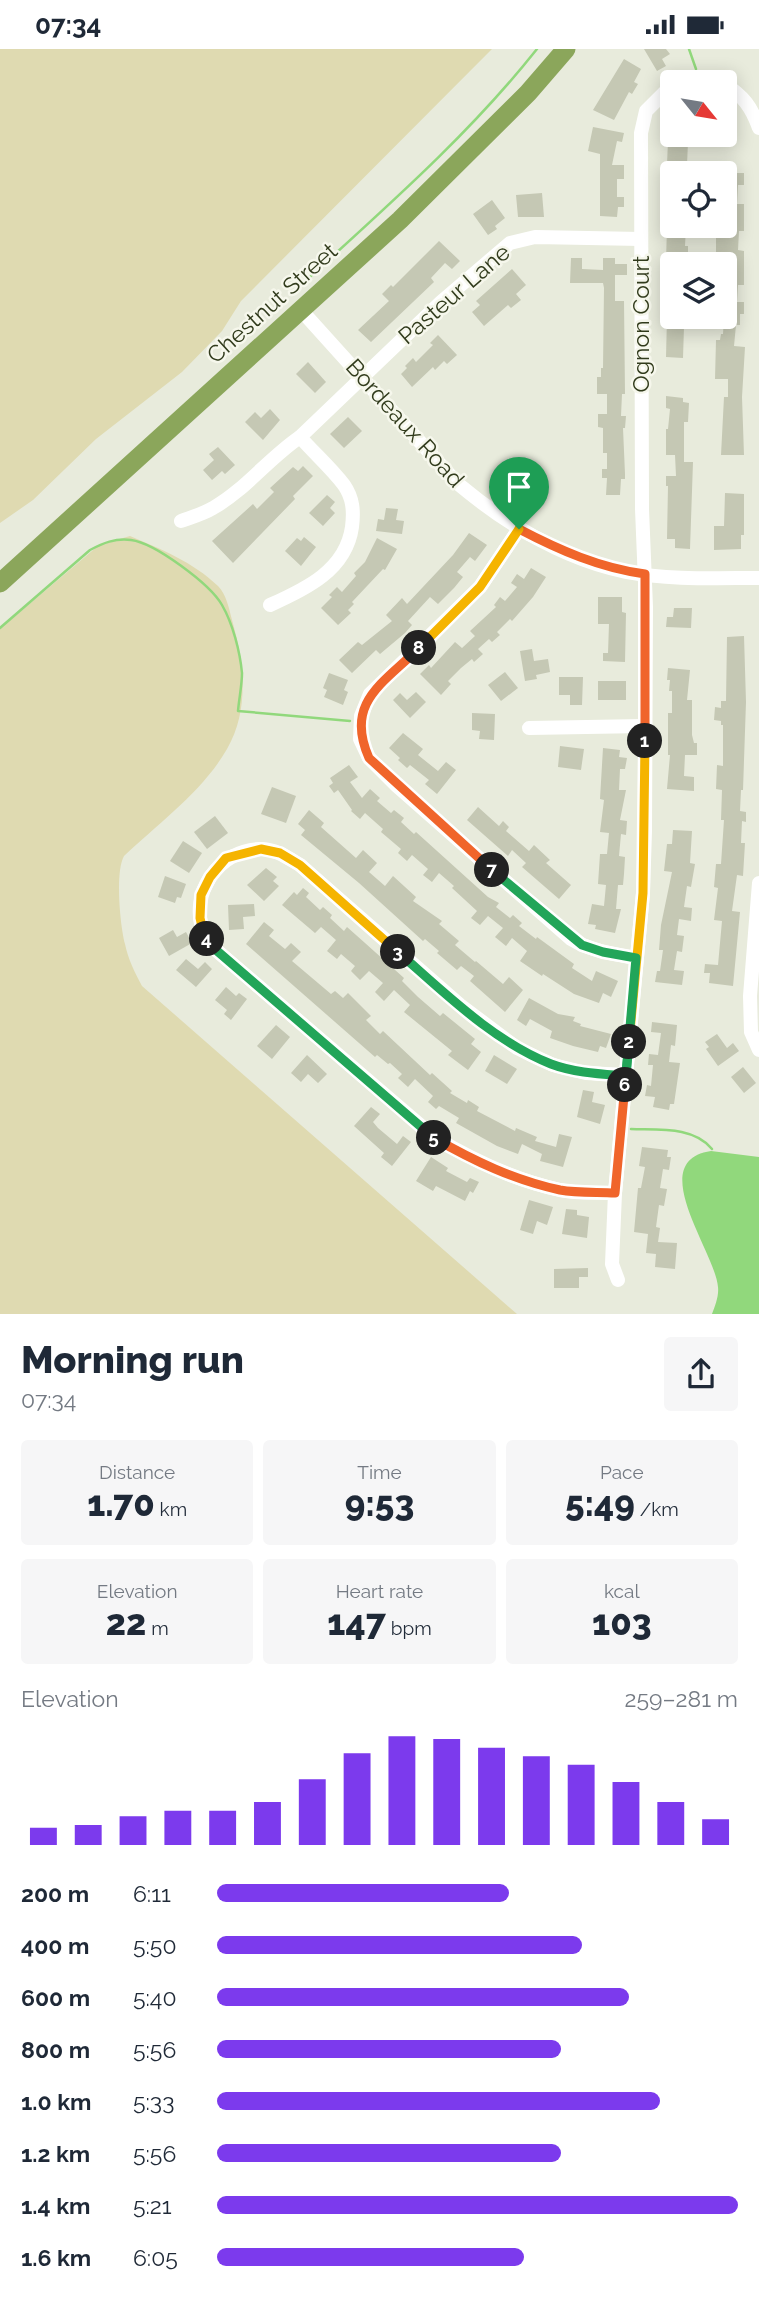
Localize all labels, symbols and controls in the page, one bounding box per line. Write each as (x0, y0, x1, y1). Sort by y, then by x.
text: 07:34 (35, 10, 101, 40)
north arrow (660, 70, 737, 147)
map controls (660, 70, 737, 329)
button: locate (660, 161, 737, 238)
street label: Chestnut Street (201, 237, 343, 368)
street label: Pasteur Lane (392, 238, 515, 349)
button: layers (660, 252, 737, 329)
street label: Ognon Court (627, 255, 654, 392)
street label: Bordeaux Road (341, 353, 470, 492)
pin (489, 457, 549, 529)
icon: arrive (500, 468, 538, 506)
pin: 8 (402, 631, 436, 665)
text: 8 (413, 636, 424, 658)
pin: 1 (628, 723, 662, 759)
text: 1 (640, 729, 649, 751)
pin: 7 (475, 853, 510, 887)
text: 7 (486, 858, 497, 880)
pin: 4 (190, 921, 224, 957)
text: 4 (201, 927, 212, 949)
pin: 3 (380, 935, 416, 969)
text: 3 (392, 940, 403, 962)
pin: 2 (612, 1025, 646, 1059)
text: 2 (623, 1030, 634, 1052)
pin: 6 (608, 1067, 642, 1103)
text: 6 (619, 1073, 630, 1095)
pin: 5 (416, 1121, 452, 1155)
text: 5 (428, 1126, 439, 1148)
text: Morning run (21, 1337, 244, 1382)
button: share (664, 1337, 738, 1411)
text: 07:34 (21, 1386, 76, 1413)
text: Distance (99, 1461, 175, 1483)
text: Time (357, 1461, 402, 1483)
text: Pace (600, 1461, 644, 1483)
text: 1.70 (87, 1483, 155, 1524)
text: 9:53 (345, 1483, 414, 1524)
text: 5:49 (565, 1483, 635, 1524)
text: km (155, 1498, 187, 1520)
text: /km (635, 1498, 679, 1520)
text: Elevation (97, 1580, 178, 1602)
text: Heart rate (336, 1580, 423, 1602)
text: kcal (604, 1580, 640, 1602)
text: 22 (106, 1602, 146, 1643)
text: 147 (327, 1602, 386, 1643)
text: 103 (592, 1602, 652, 1643)
text: m (146, 1617, 169, 1639)
text: bpm (386, 1617, 432, 1639)
text: Elevation (21, 1685, 119, 1712)
text: 259–281 m (625, 1685, 738, 1712)
text: 200 m (21, 1880, 89, 1907)
text: 6:11 (133, 1880, 171, 1907)
text: 400 m (21, 1932, 89, 1959)
text: 5:50 (133, 1932, 176, 1959)
text: 600 m (21, 1984, 90, 2011)
text: 5:40 (133, 1984, 177, 2011)
text: 800 m (21, 2036, 90, 2063)
text: 5:56 (133, 2036, 176, 2063)
text: 1.0 km (21, 2088, 91, 2115)
text: 5:33 (133, 2088, 174, 2115)
text: 1.2 km (21, 2140, 90, 2167)
text: 5:56 (133, 2140, 176, 2167)
text: 1.4 km (21, 2192, 90, 2219)
text: 5:21 (133, 2192, 172, 2219)
text: 1.6 km (21, 2244, 91, 2271)
text: 6:05 (133, 2244, 178, 2271)

